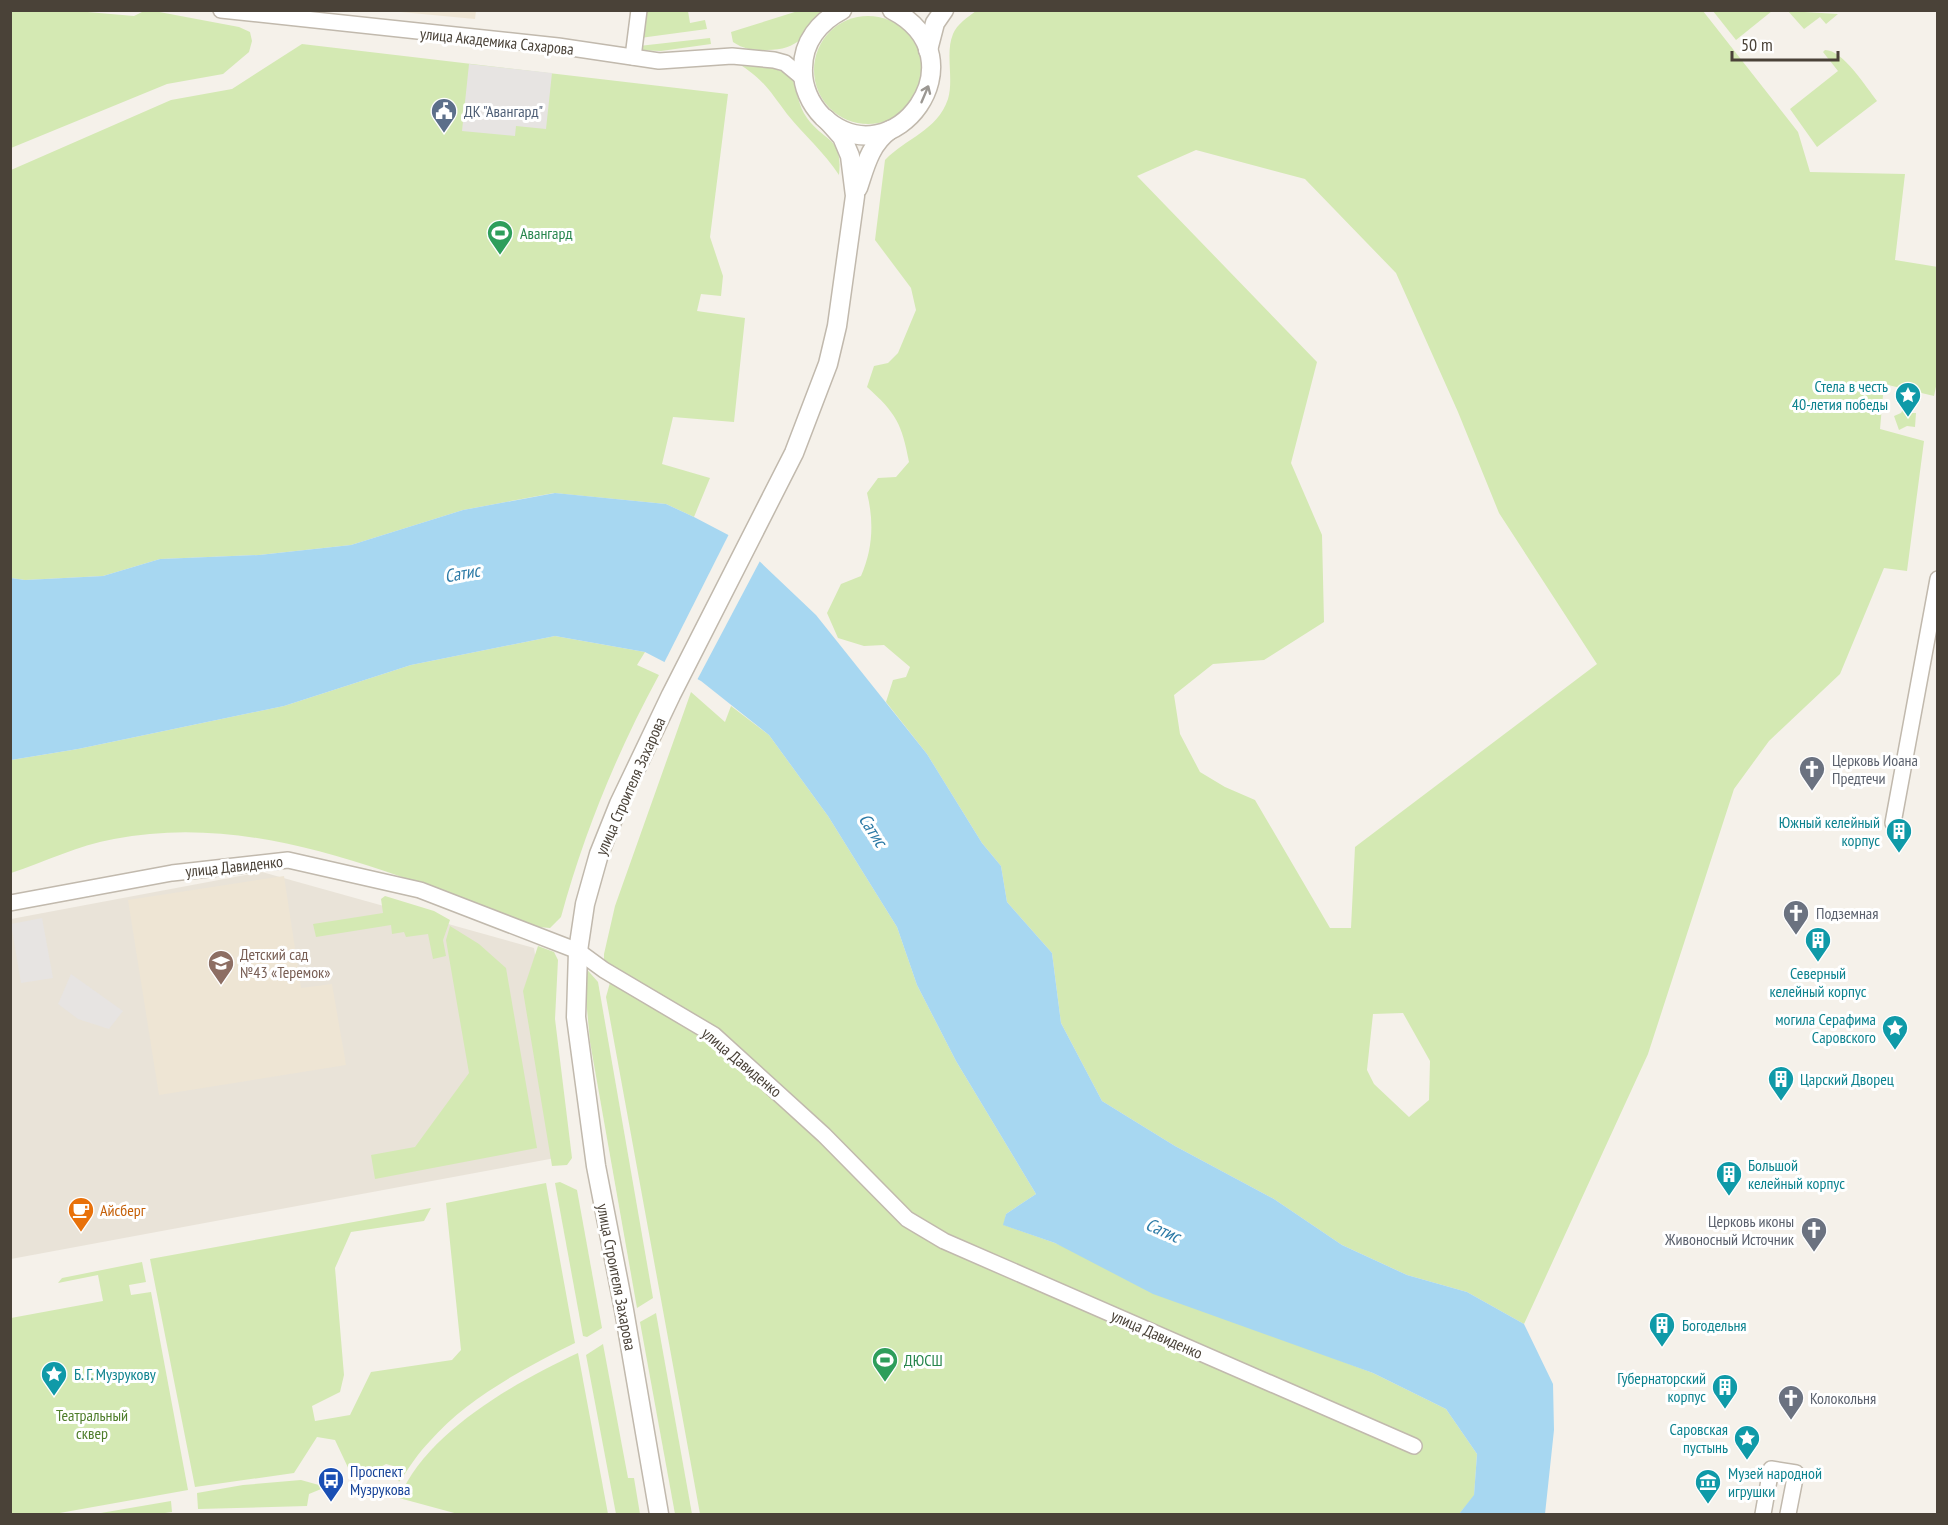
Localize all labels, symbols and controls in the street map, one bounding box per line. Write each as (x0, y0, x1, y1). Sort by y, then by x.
street label: улица Академика Сахарова (419, 23, 575, 59)
scale bar (1732, 24, 1838, 62)
text: 50 m (1741, 33, 1773, 56)
one-way arrow (920, 86, 931, 104)
public building icon: ДК "Авангард" (429, 96, 459, 134)
place label: ДК "Авангард" (464, 101, 543, 121)
sports icon: Авангард (485, 218, 515, 256)
place label: Авангард (520, 223, 572, 243)
place label: Стела в честь 40-летия победы (1792, 376, 1888, 414)
place icon: Стела в честь 40-летия победы (1893, 380, 1923, 418)
water label: Сатис (443, 558, 484, 587)
street label: улица Строителя Захарова (591, 714, 669, 858)
place label: Церковь Иоана Предтечи (1832, 750, 1918, 788)
church icon: Церковь Иоана Предтечи (1797, 754, 1827, 792)
water label: Сатис (854, 809, 894, 853)
place label: Южный келейный корпус (1779, 812, 1880, 850)
building icon: Южный келейный корпус (1884, 816, 1914, 854)
street label: улица Давиденко (184, 851, 284, 881)
church icon: Подземная (1781, 898, 1811, 936)
place label: Подземная (1816, 903, 1878, 923)
building icon: Северный келейный корпус (1803, 925, 1833, 963)
place label: Детский сад №43 «Теремок» (240, 944, 330, 982)
school or university icon: Детский сад №43 «Теремок» (206, 948, 236, 986)
place label: Северный келейный корпус (1770, 963, 1867, 1001)
place label: могила Серафима Саровского (1775, 1009, 1876, 1047)
place icon: могила Серафима Саровского (1880, 1013, 1910, 1051)
street label: улица Давиденко (698, 1023, 786, 1101)
building icon: Царский Дворец (1766, 1064, 1796, 1102)
place label: Царский Дворец (1800, 1069, 1894, 1089)
place label: Большой келейный корпус (1748, 1155, 1845, 1193)
building icon: Большой келейный корпус (1714, 1159, 1744, 1197)
cafe icon: Айсберг (66, 1195, 96, 1233)
place label: Айсберг (100, 1200, 146, 1220)
street label: улица Строителя Захарова (593, 1202, 641, 1352)
place label: Церковь иконы Живоносный Источник (1664, 1211, 1795, 1249)
water label: Сатис (1142, 1212, 1186, 1249)
church icon: Церковь иконы Живоносный Источник (1799, 1215, 1829, 1253)
street label: улица Давиденко (1108, 1305, 1206, 1363)
building icon: Богодельня (1647, 1310, 1677, 1348)
place label: Богодельня (1682, 1315, 1747, 1335)
sports icon: ДЮСШ (870, 1345, 900, 1383)
place label: ДЮСШ (904, 1350, 943, 1370)
place icon: Б. Г. Музрукову (39, 1359, 69, 1397)
place label: Б. Г. Музрукову (74, 1364, 156, 1384)
place label: Губернаторский корпус (1617, 1368, 1706, 1406)
building icon: Губернаторский корпус (1710, 1372, 1740, 1410)
church icon: Колокольня (1776, 1383, 1806, 1421)
place label: Колокольня (1810, 1388, 1876, 1408)
park label: Театральный сквер (56, 1405, 128, 1443)
place label: Саровская пустынь (1669, 1419, 1728, 1457)
place icon: Саровская пустынь (1732, 1423, 1762, 1461)
place label: Проспект Музрукова (350, 1461, 410, 1499)
place label: Музей народной игрушки (1728, 1463, 1822, 1501)
bus stop icon: Проспект Музрукова (316, 1465, 346, 1503)
museum icon: Музей народной игрушки (1693, 1467, 1723, 1505)

